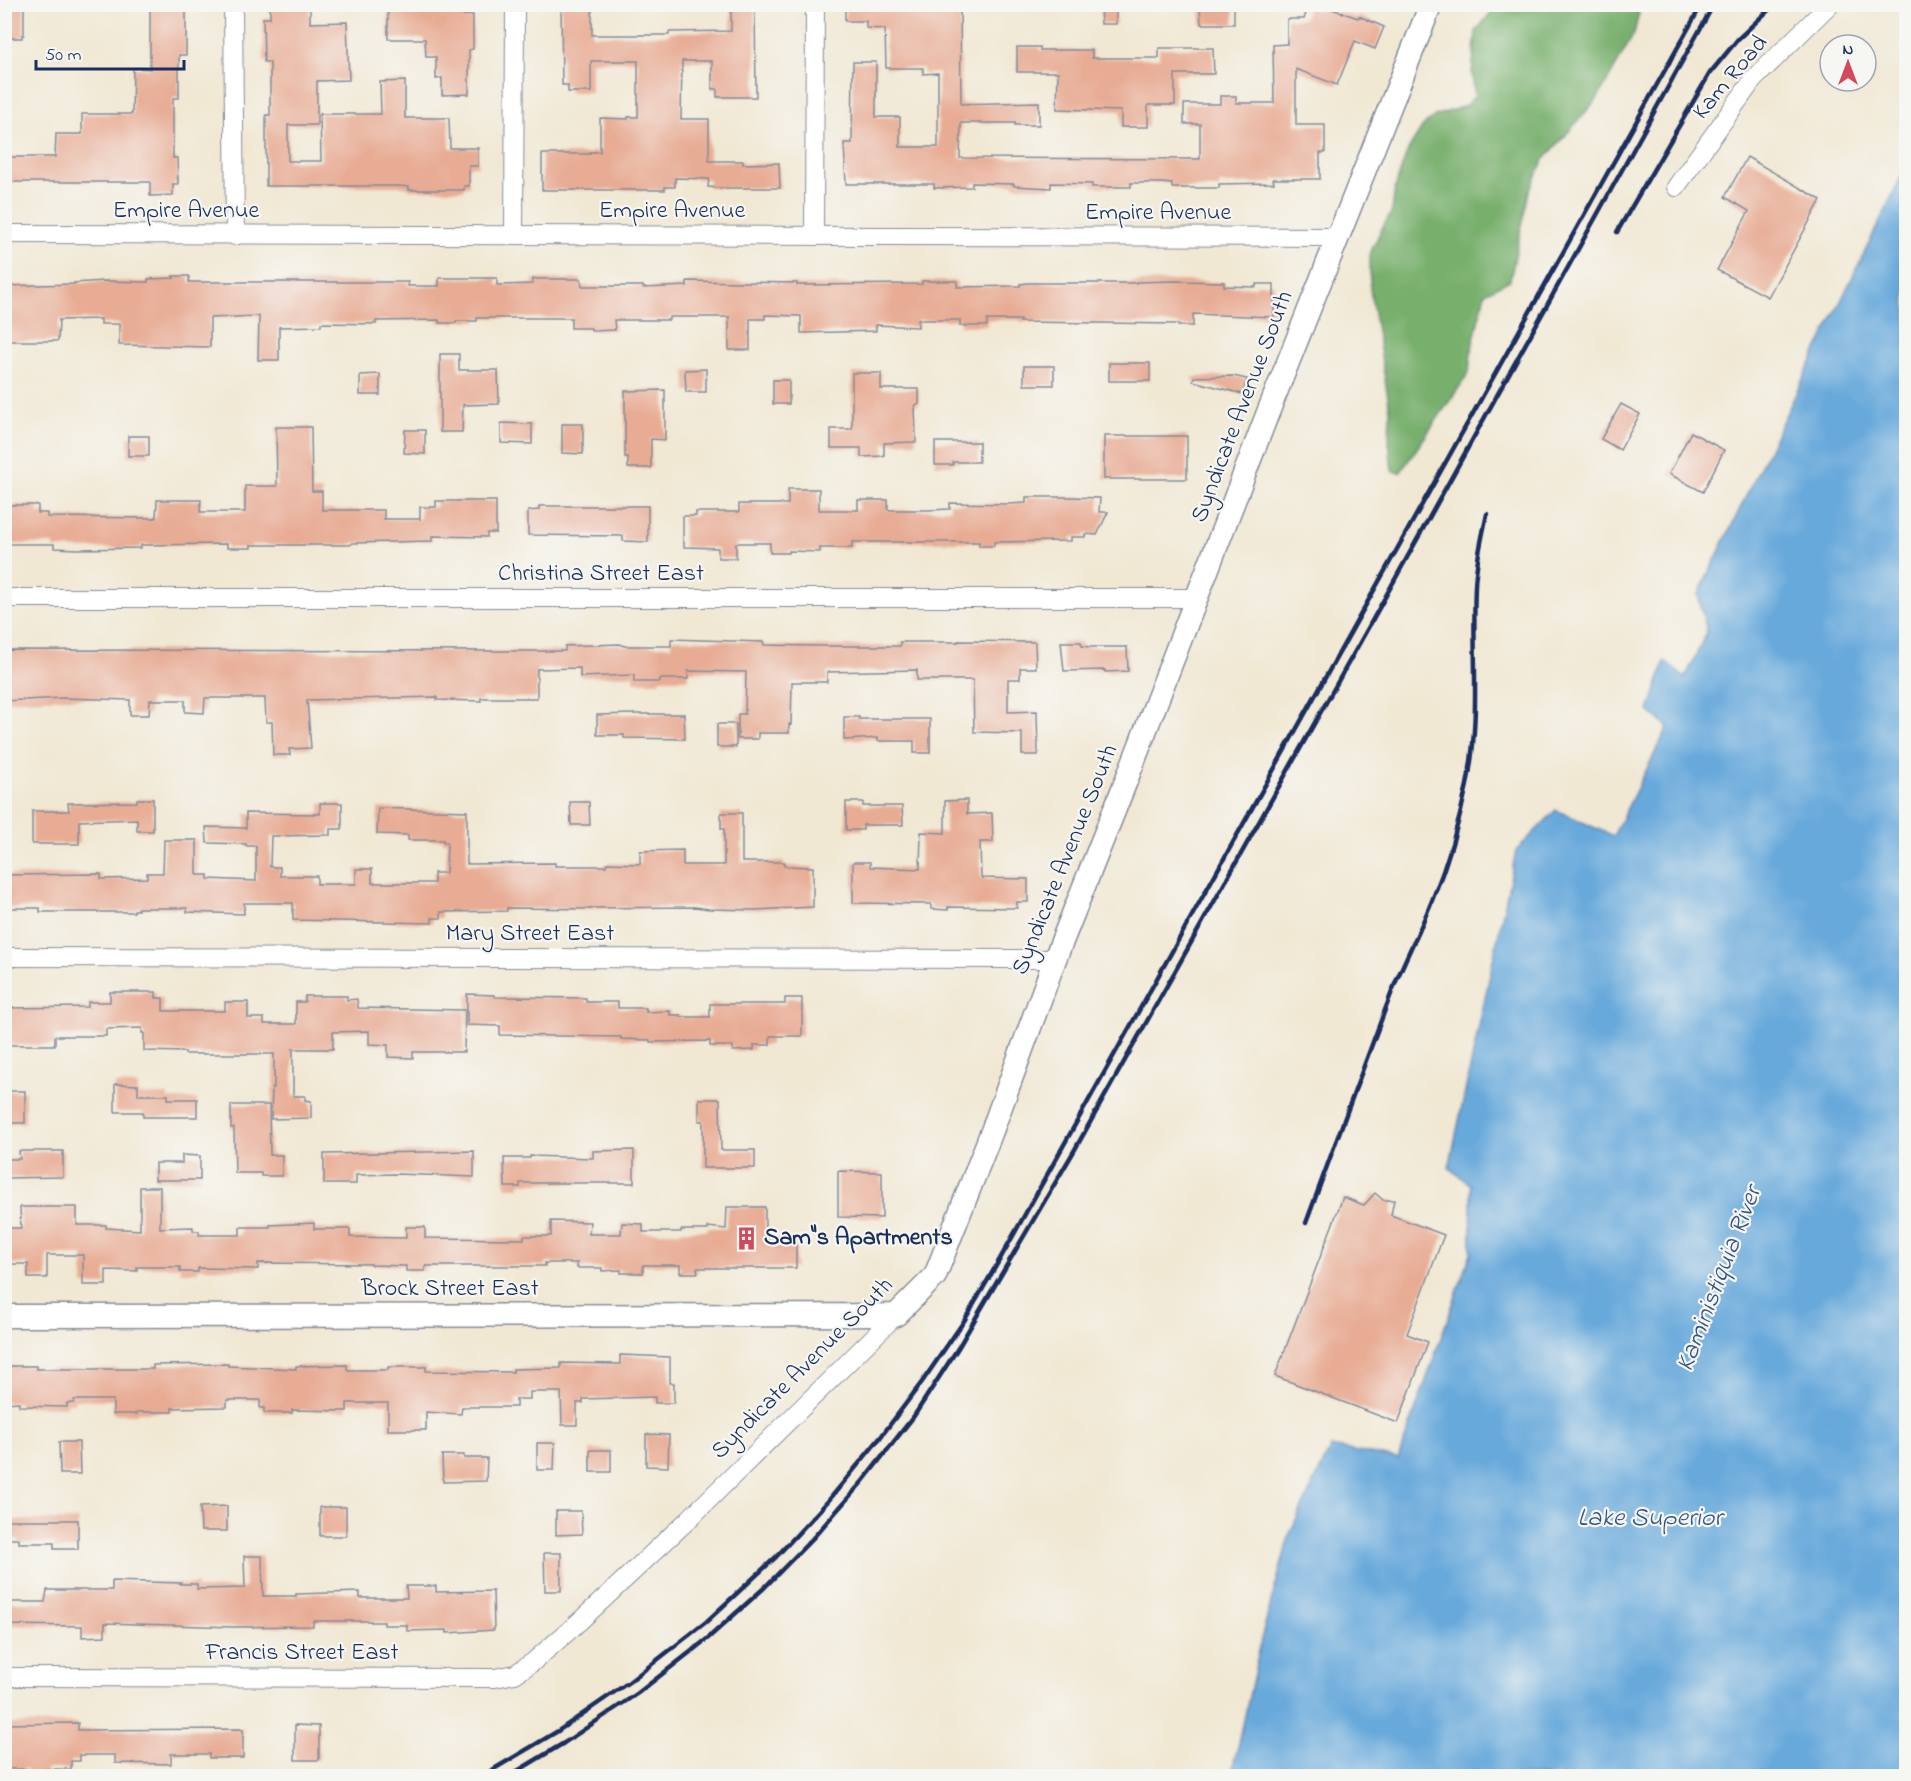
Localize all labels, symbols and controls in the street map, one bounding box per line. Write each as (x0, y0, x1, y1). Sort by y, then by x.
street label: Kam Road (1685, 28, 1777, 128)
scale bar (36, 33, 184, 71)
north arrow (1818, 33, 1878, 93)
text: N (1843, 38, 1854, 62)
text: 50 m (45, 43, 82, 69)
street label: Empire Avenue (113, 194, 259, 229)
street label: Empire Avenue (599, 194, 745, 229)
street label: Empire Avenue (1085, 196, 1231, 231)
street label: Syndicate Avenue South (1183, 286, 1304, 528)
street label: Christina Street East (498, 557, 704, 592)
street label: Syndicate Avenue South (1004, 740, 1129, 981)
street label: Mary Street East (446, 917, 614, 953)
water label: Kaministiquia River (1667, 1178, 1774, 1377)
place label: Sam"s Apartments (764, 1221, 953, 1256)
building icon: Sam"s Apartments (733, 1225, 759, 1251)
street label: Syndicate Avenue South (704, 1270, 903, 1469)
street label: Brock Street East (360, 1272, 539, 1307)
water label: Lake Superior (1578, 1500, 1725, 1538)
street label: Francis Street East (204, 1636, 399, 1671)

